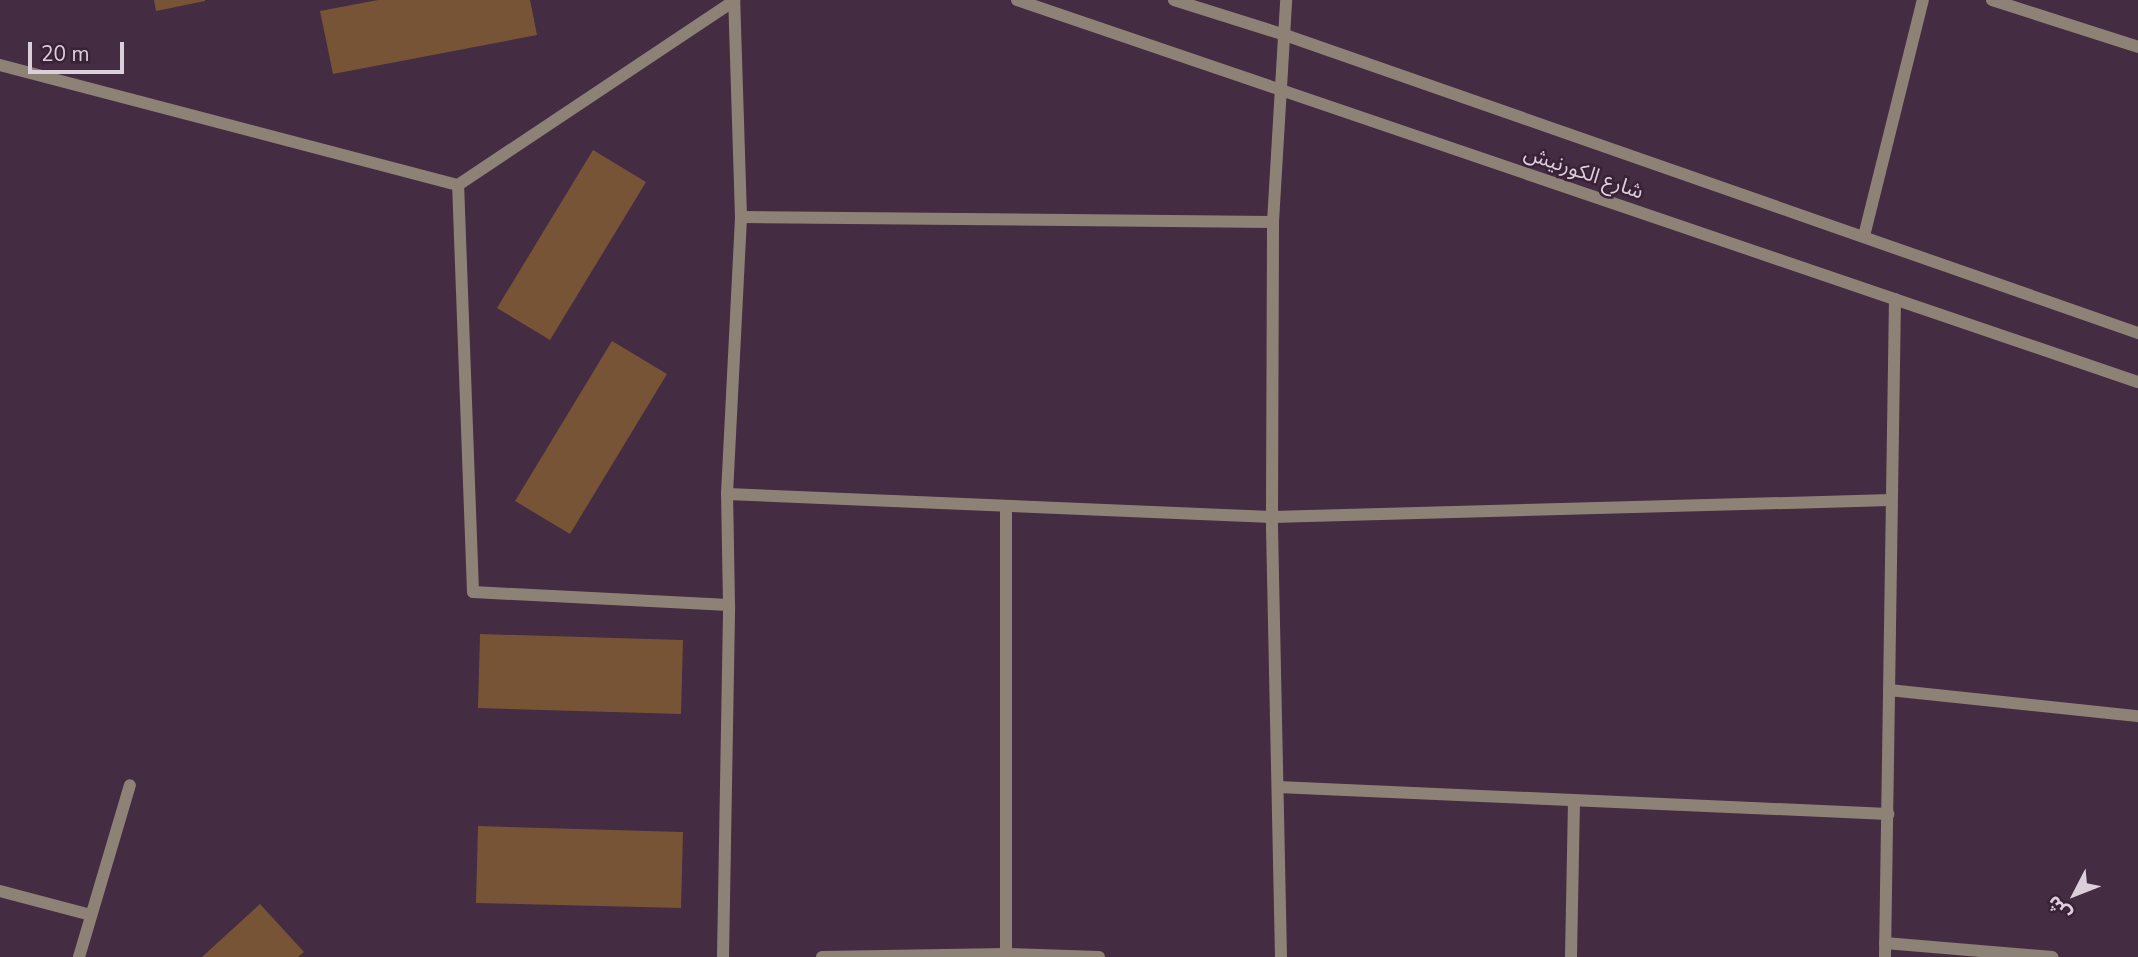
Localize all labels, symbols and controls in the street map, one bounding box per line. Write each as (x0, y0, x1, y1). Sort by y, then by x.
scale bar (32, 28, 128, 72)
text: 20 m (41, 40, 90, 68)
street label: شارع الكورنيش (1521, 140, 1647, 204)
north arrow (2040, 859, 2110, 929)
text: ش (2041, 890, 2078, 926)

